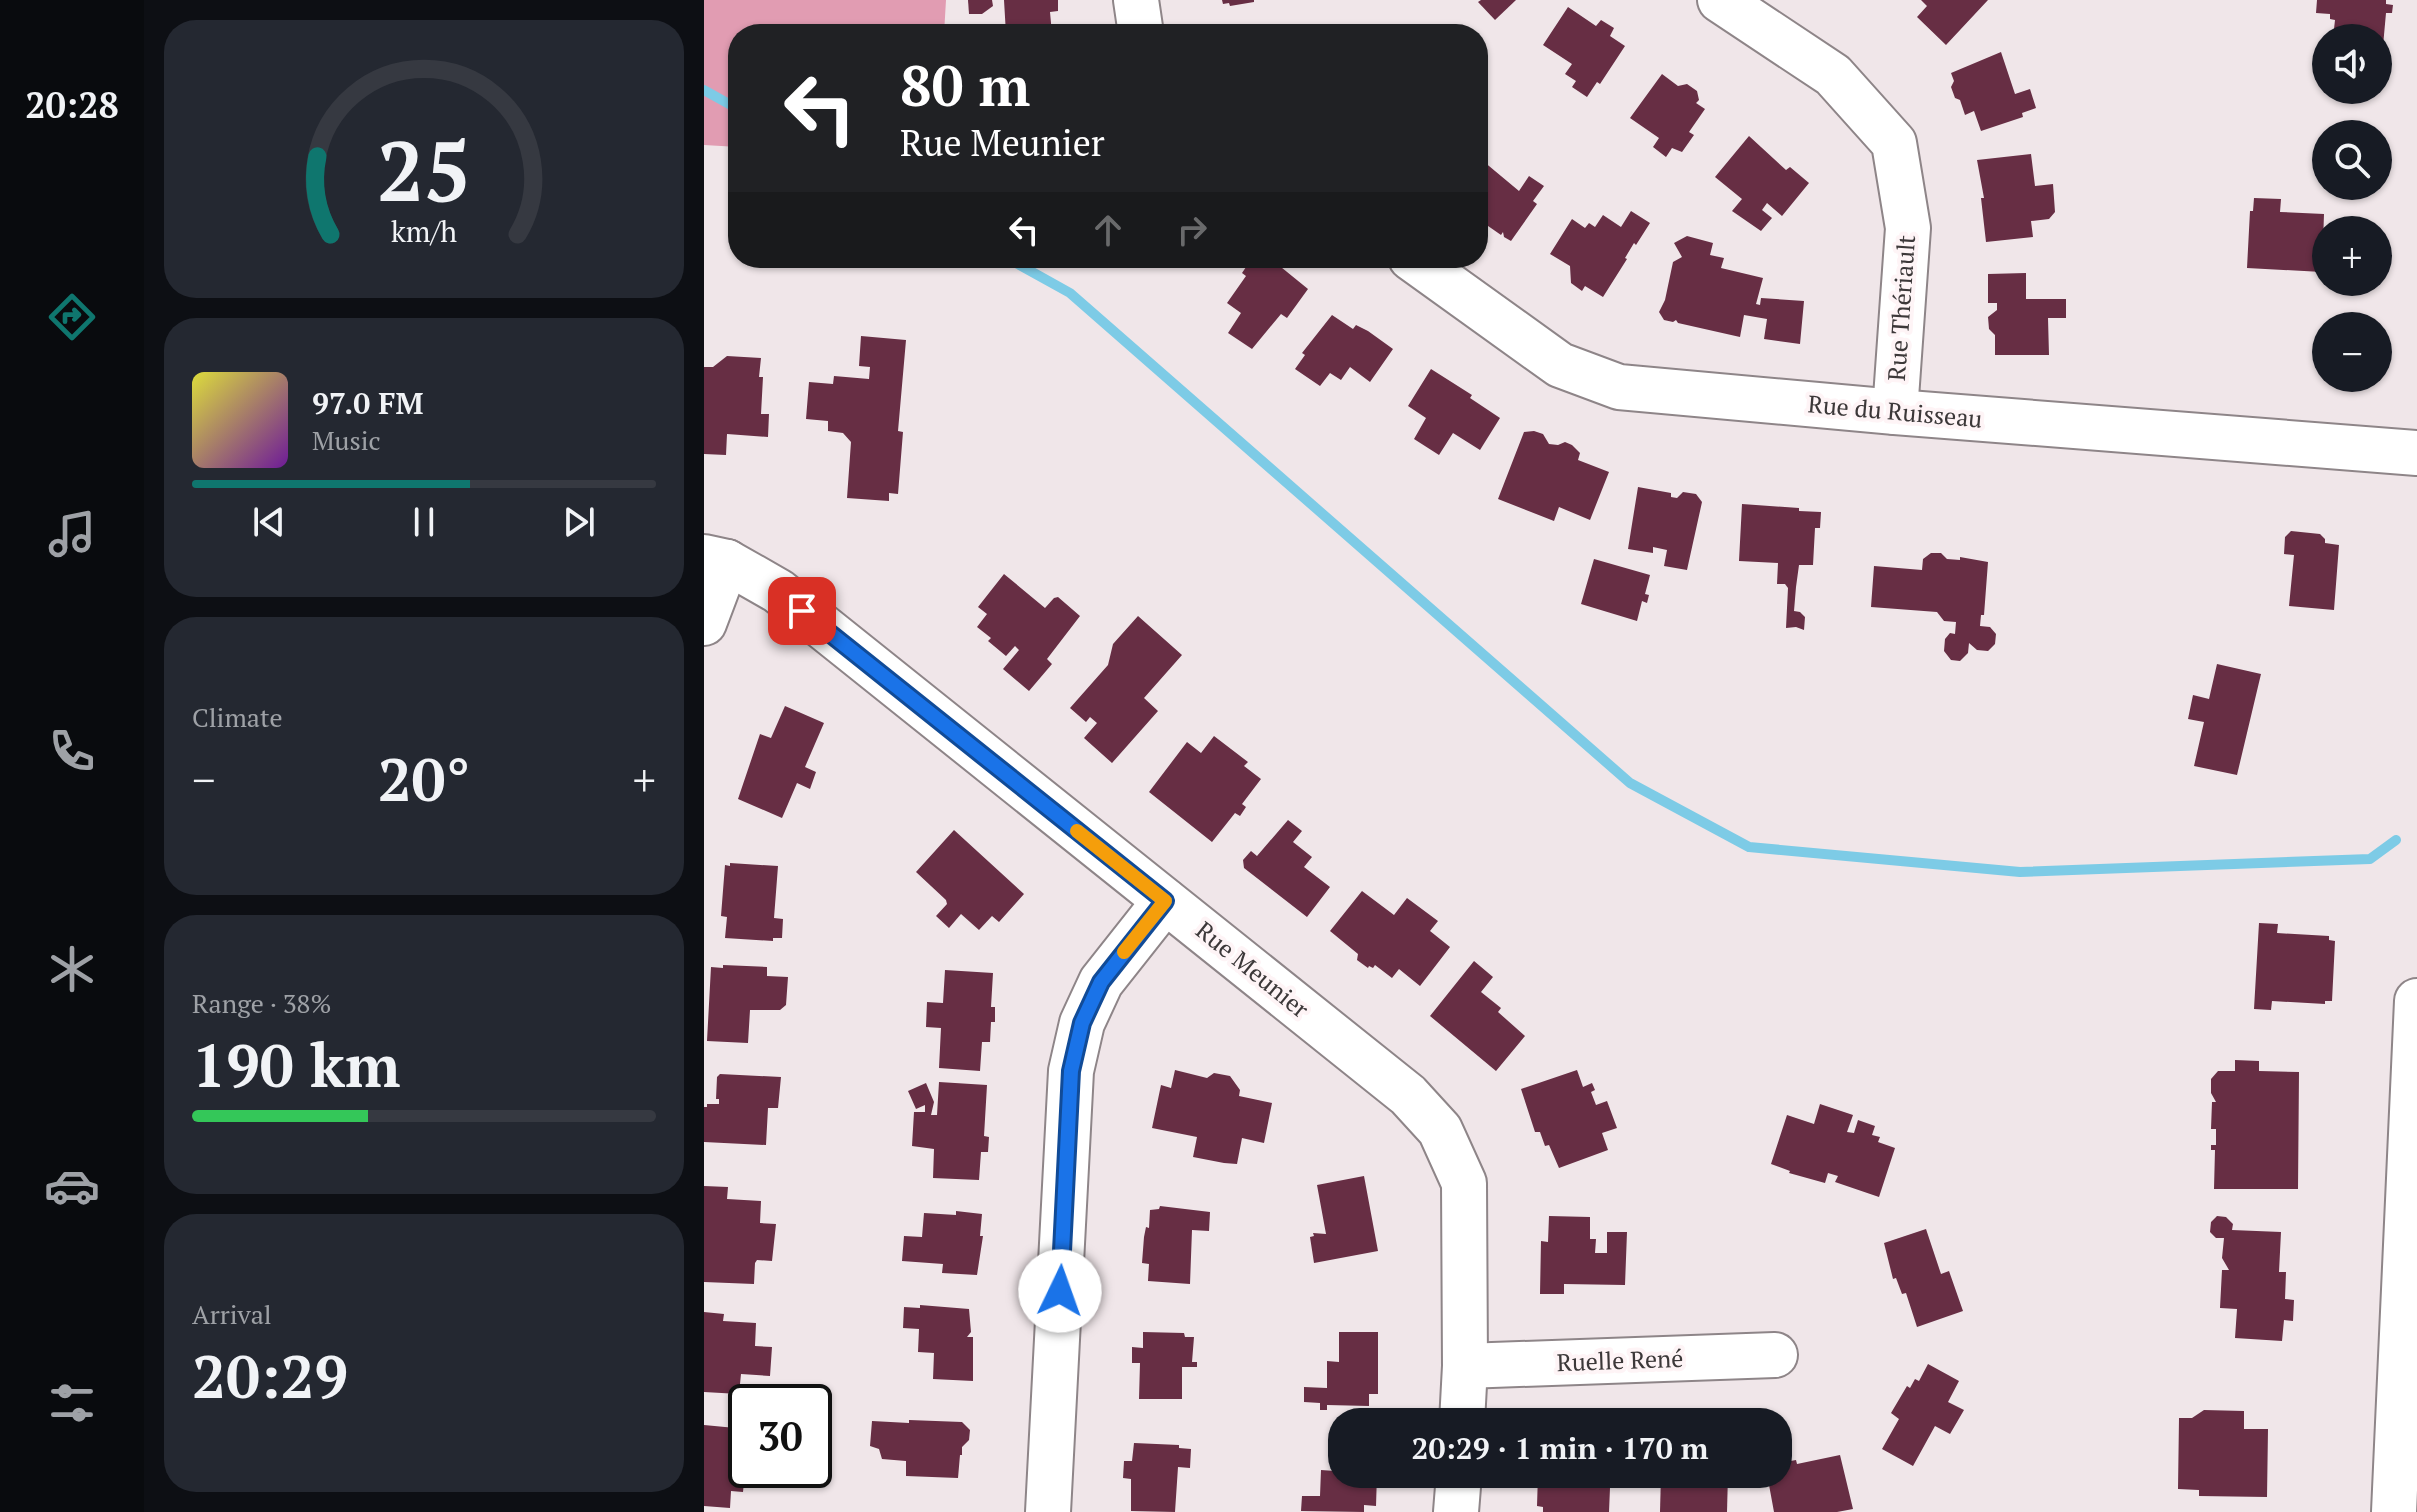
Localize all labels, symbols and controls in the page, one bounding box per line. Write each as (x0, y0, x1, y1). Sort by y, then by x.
map controls (2312, 24, 2392, 392)
button: sound (2312, 24, 2392, 104)
text: 80 m (900, 48, 1030, 122)
icon: left (768, 56, 872, 160)
text: 20:28 (25, 81, 119, 128)
text: 25 (377, 115, 471, 225)
text: Rue Meunier (900, 119, 1105, 166)
button: search (2312, 120, 2392, 200)
icon: left (1002, 208, 1046, 252)
icon: ahead (1086, 208, 1130, 252)
icon: right (1170, 208, 1214, 252)
text: km/h (391, 212, 457, 250)
button: + (2312, 216, 2392, 296)
street label: Rue Thériault (1880, 234, 1922, 382)
icon: directions (44, 289, 100, 345)
button: − (2312, 312, 2392, 392)
text: 97.0 FM (312, 383, 423, 423)
street label: Rue du Ruisseau (1807, 387, 1984, 435)
text: Music (312, 423, 381, 457)
icon: previous (247, 500, 291, 544)
icon: pause (402, 500, 446, 544)
icon: next (557, 500, 601, 544)
icon: music (44, 506, 100, 562)
pin (768, 577, 836, 645)
icon: arrive (780, 589, 824, 633)
text: Climate (192, 700, 283, 734)
icon: phone (44, 723, 100, 779)
text: 20° (378, 739, 470, 818)
text: − (192, 750, 215, 809)
text: + (633, 750, 656, 809)
street label: Rue Meunier (1190, 914, 1316, 1025)
icon: climate (44, 941, 100, 997)
text: Range · 38% (192, 986, 331, 1020)
text: 190 km (192, 1025, 400, 1104)
icon: car (44, 1158, 100, 1214)
position arrow (1018, 1249, 1102, 1333)
text: Arrival (192, 1297, 272, 1331)
text: 20:29 (192, 1336, 348, 1415)
street label: Ruelle René (1556, 1342, 1684, 1378)
icon: filters (44, 1375, 100, 1431)
speed limit sign: 30 (728, 1384, 832, 1488)
text: 20:29 · 1 min · 170 m (1412, 1428, 1708, 1468)

